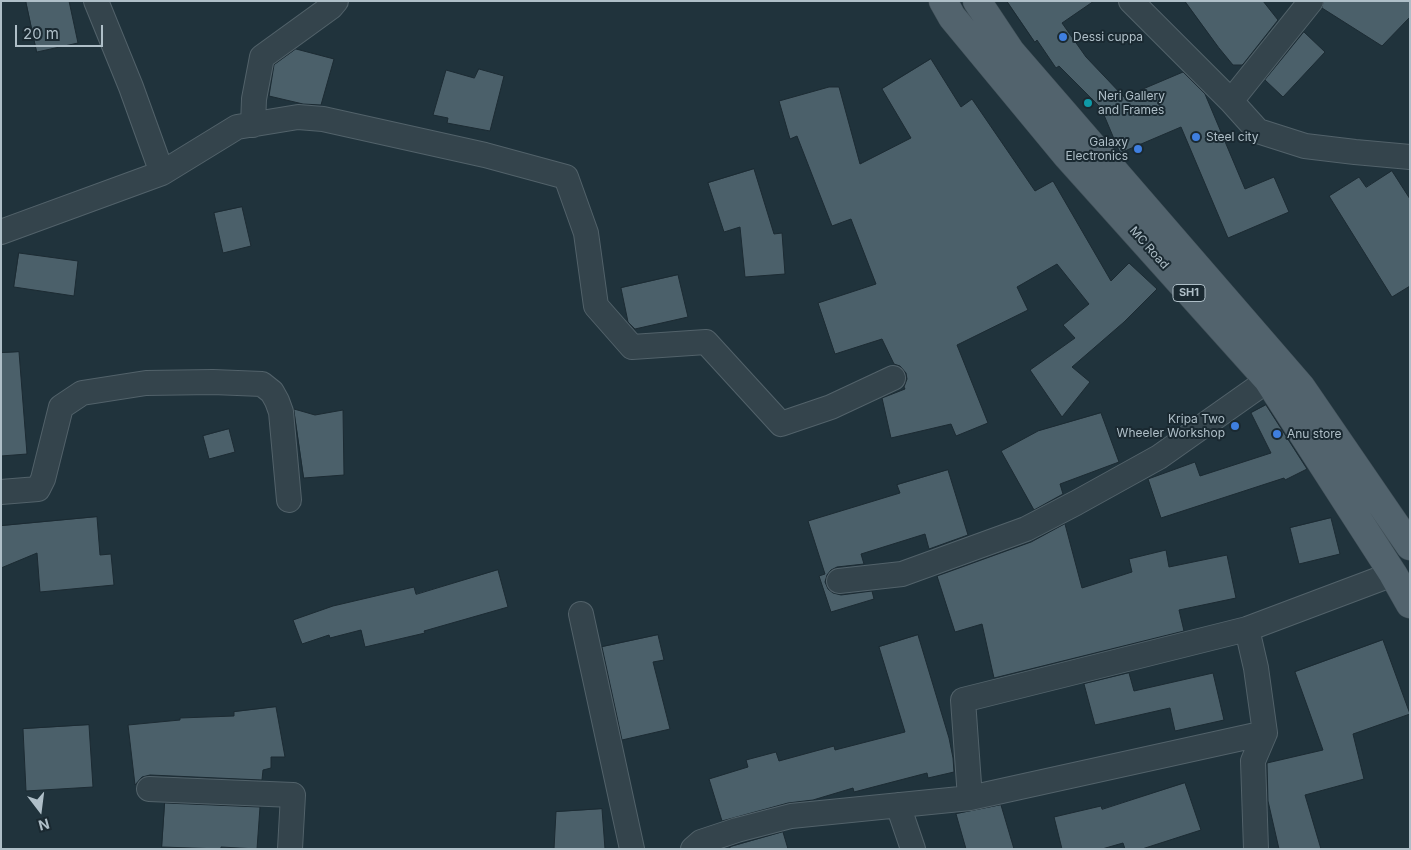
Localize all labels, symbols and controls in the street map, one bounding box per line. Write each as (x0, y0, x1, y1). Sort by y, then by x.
scale bar (18, 15, 105, 47)
text: 20 m (23, 24, 59, 43)
place label: Dessi cuppa (1073, 30, 1143, 44)
marker: Dessi cuppa (1057, 31, 1069, 43)
place label: Neri Gallery and Frames (1098, 89, 1165, 117)
marker: Neri Gallery and Frames (1082, 97, 1094, 109)
place label: Steel city (1206, 130, 1258, 144)
marker: Steel city (1190, 131, 1202, 143)
place label: Galaxy Electronics (1065, 135, 1128, 163)
marker: Galaxy Electronics (1132, 143, 1144, 155)
street label: MC Road (1126, 224, 1172, 272)
road number: SH1 (1173, 284, 1205, 302)
place label: Kripa Two Wheeler Workshop (1117, 412, 1225, 440)
marker: Kripa Two Wheeler Workshop (1229, 420, 1241, 432)
place label: Anu store (1287, 427, 1341, 441)
marker: Anu store (1271, 428, 1283, 440)
north arrow (15, 785, 65, 835)
text: N (37, 815, 51, 835)

